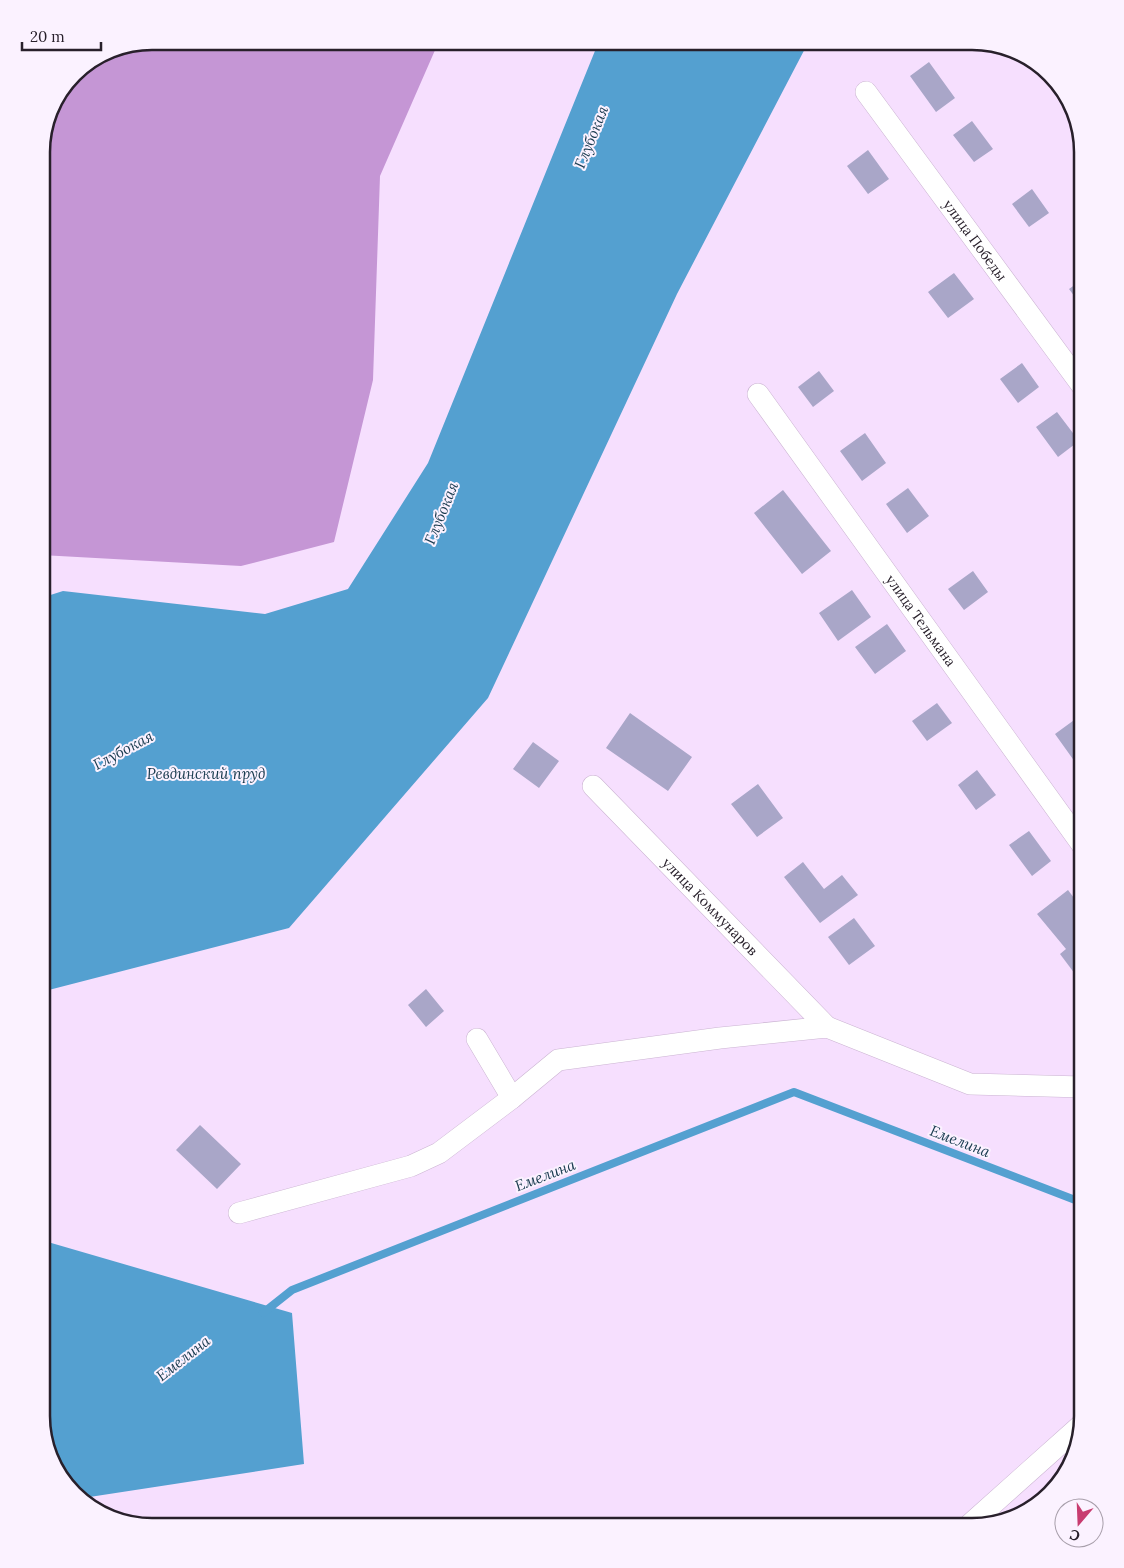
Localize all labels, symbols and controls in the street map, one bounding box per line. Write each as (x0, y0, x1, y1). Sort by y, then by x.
scale bar (22, 20, 101, 52)
text: 20 m (30, 27, 65, 46)
water label: Глубокая (570, 103, 612, 171)
street label: улица Победы (939, 196, 1011, 284)
water label: Глубокая (420, 479, 462, 547)
street label: улица Тельмана (882, 571, 960, 670)
water label: Глубокая (90, 726, 157, 774)
water label: Ревдинский пруд (147, 764, 265, 783)
street label: улица Коммунаров (658, 854, 762, 959)
water label: Емелина (927, 1121, 993, 1161)
water label: Емелина (512, 1155, 578, 1195)
water label: Емелина (152, 1331, 214, 1385)
north arrow (1054, 1498, 1104, 1548)
text: С (1067, 1525, 1082, 1545)

